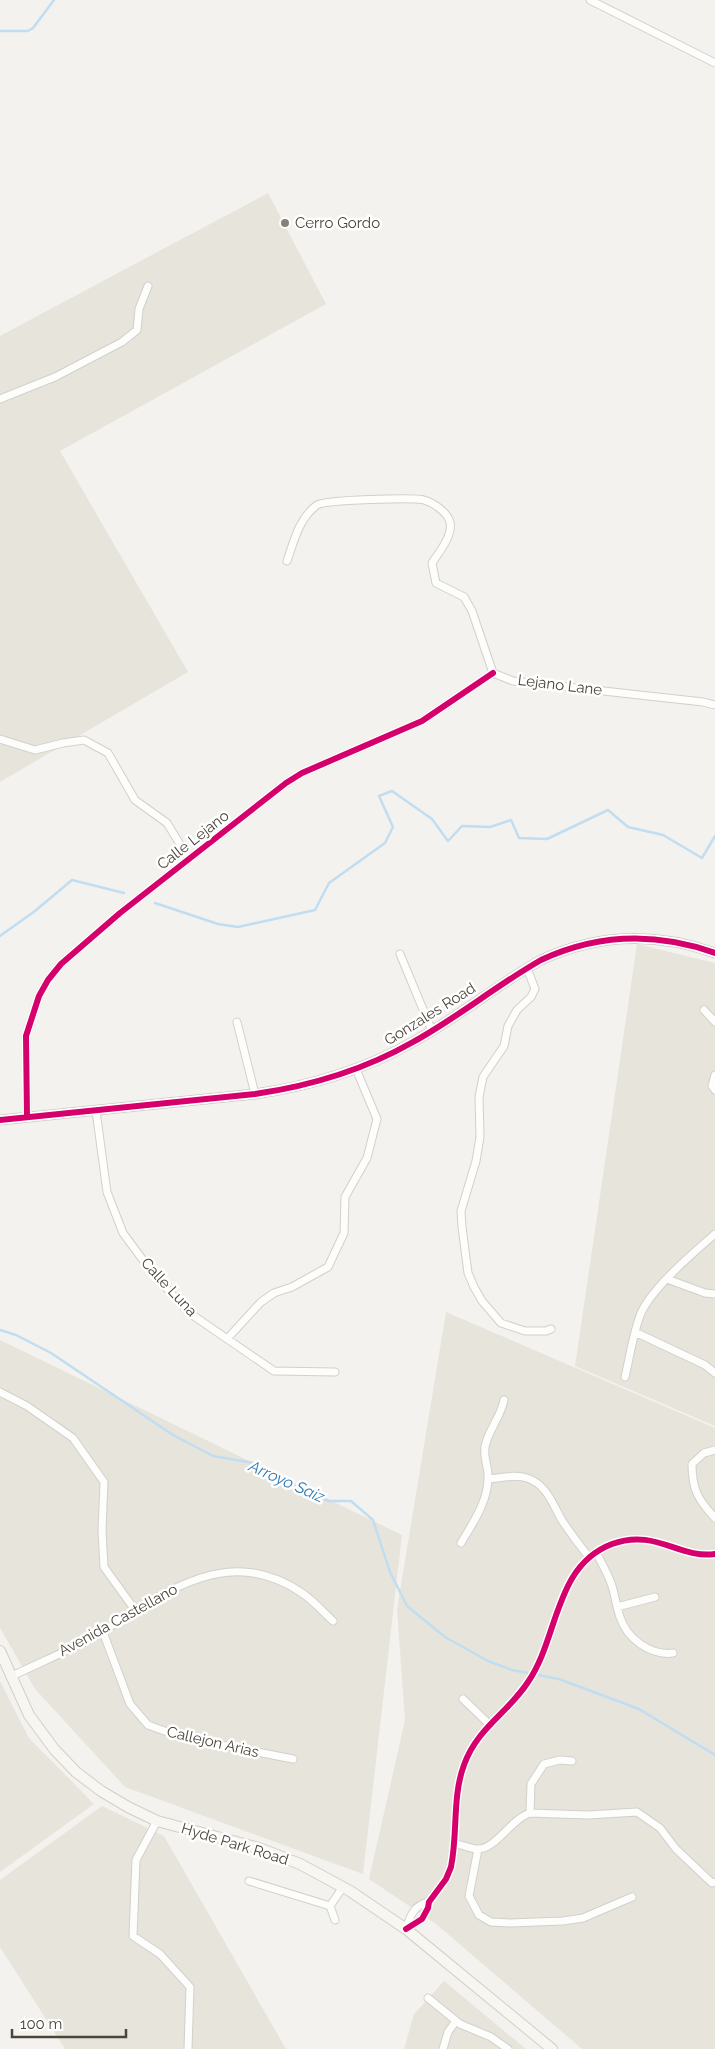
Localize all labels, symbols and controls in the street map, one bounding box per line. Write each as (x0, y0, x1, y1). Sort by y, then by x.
place label: Cerro Gordo (295, 214, 380, 232)
marker: Cerro Gordo (279, 217, 291, 229)
street label: Lejano Lane (517, 671, 603, 699)
street label: Calle Lejano (154, 806, 232, 874)
street label: Gonzales Road (381, 979, 479, 1049)
street label: Calle Luna (137, 1254, 201, 1320)
water label: Arroyo Saiz (245, 1456, 328, 1507)
street label: Avenida Castellano (56, 1580, 181, 1660)
street label: Callejon Arias (165, 1723, 261, 1761)
street label: Hyde Park Road (179, 1819, 291, 1869)
scale bar (12, 2006, 126, 2038)
text: 100 m (20, 2015, 62, 2033)

